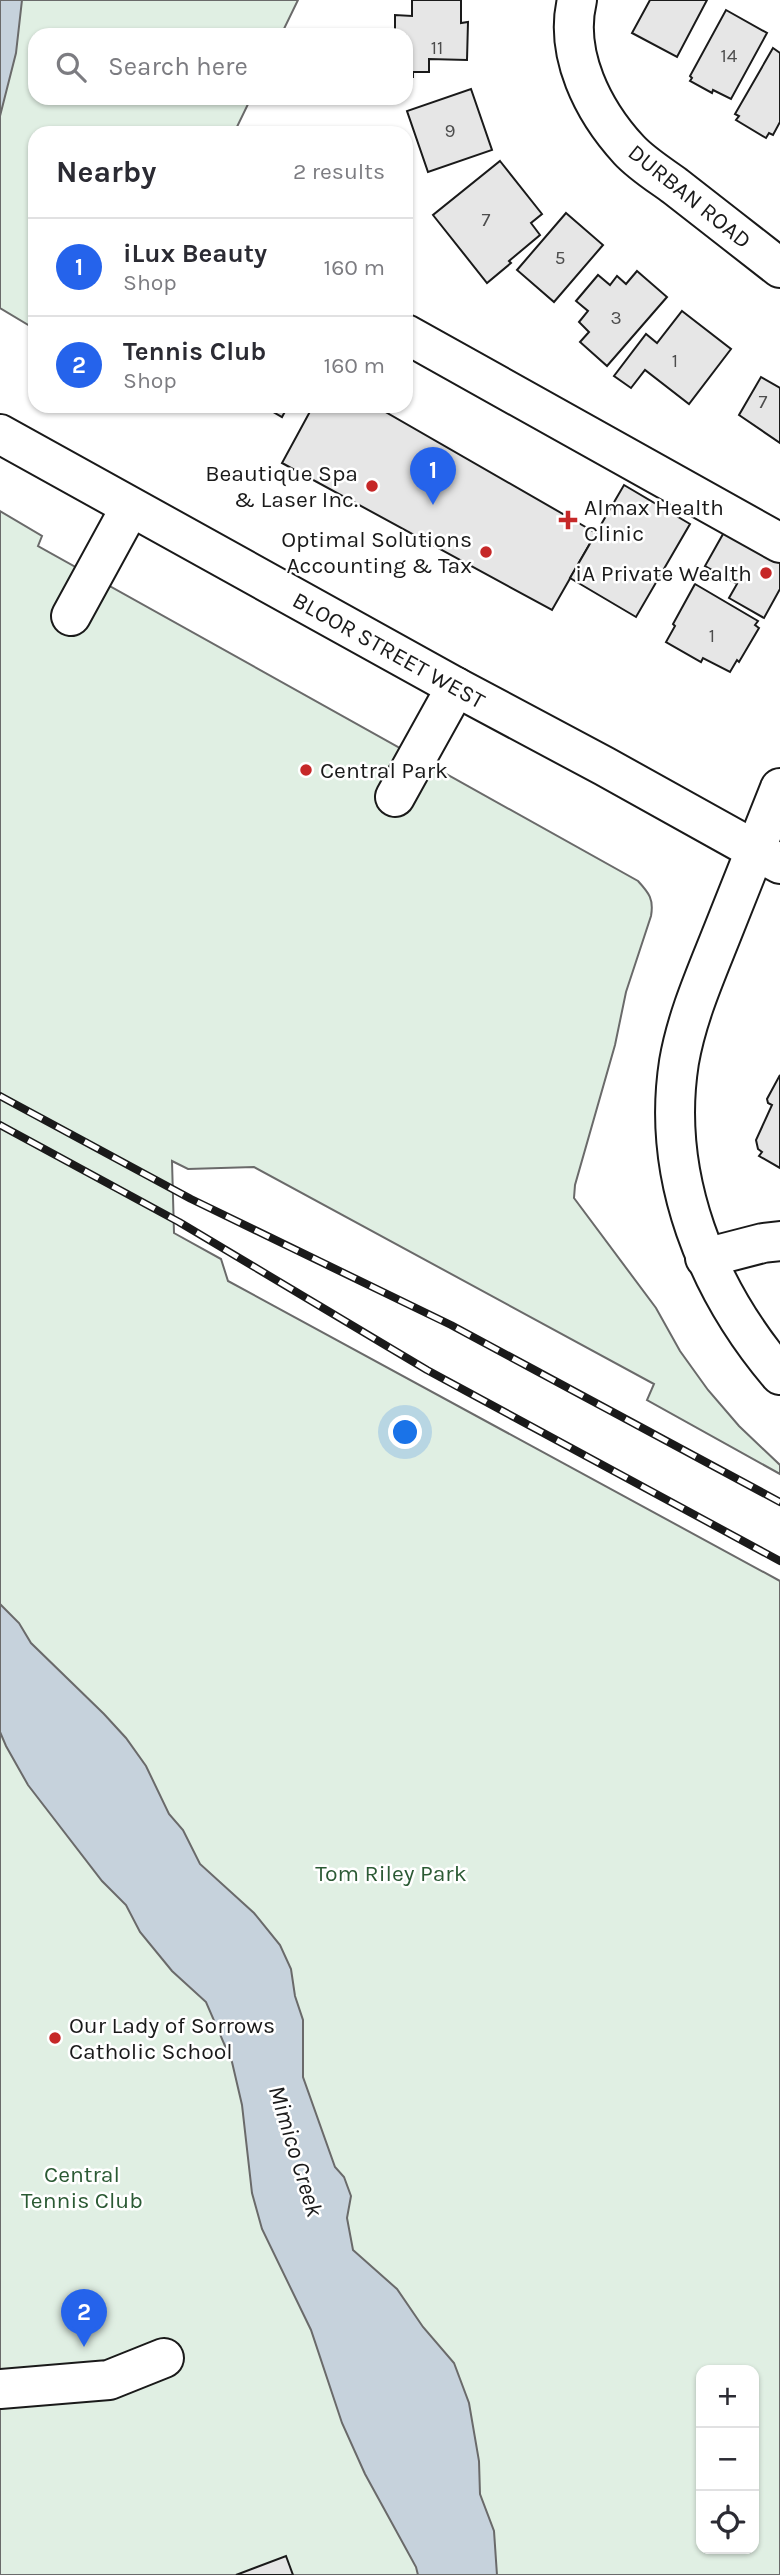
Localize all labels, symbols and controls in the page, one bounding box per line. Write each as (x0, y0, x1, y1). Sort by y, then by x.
search box (28, 28, 413, 105)
house number: 11 (431, 37, 443, 59)
house number: 14 (721, 45, 738, 67)
icon: search (52, 48, 90, 86)
text: Search here (108, 51, 248, 82)
house number: 9 (444, 120, 456, 142)
street label: DURBAN ROAD (623, 139, 757, 254)
text: Nearby (56, 154, 156, 190)
text: 2 results (293, 158, 385, 185)
house number: 7 (482, 209, 491, 231)
text: iLux Beauty (123, 238, 267, 269)
house number: 5 (555, 247, 565, 269)
text: 1 (75, 254, 83, 281)
text: 160 m (324, 254, 385, 281)
text: Shop (123, 269, 177, 296)
house number: 3 (610, 307, 622, 329)
text: Tennis Club (123, 336, 266, 367)
house number: 1 (672, 350, 678, 372)
text: 2 (72, 352, 86, 379)
text: 160 m (324, 352, 385, 379)
text: Shop (123, 367, 177, 394)
house number: 7 (759, 391, 768, 413)
pin: 1 (410, 447, 456, 505)
place label: Beautique Spa & Laser Inc. (205, 460, 358, 513)
marker: Beautique Spa & Laser Inc. (364, 478, 380, 494)
place label: Almax Health Clinic (584, 494, 724, 547)
marker: Almax Health Clinic (558, 510, 578, 530)
place label: Optimal Solutions Accounting & Tax (281, 526, 472, 579)
marker: Optimal Solutions Accounting & Tax (478, 544, 494, 560)
place label: iA Private Wealth (575, 560, 752, 587)
marker: iA Private Wealth (758, 565, 774, 581)
street label: BLOOR STREET WEST (288, 586, 490, 715)
house number: 1 (709, 625, 715, 647)
place label: Central Park (320, 757, 448, 784)
marker: Central Park (298, 762, 314, 778)
your location (388, 1415, 422, 1449)
park label: Tom Riley Park (315, 1860, 467, 1887)
place label: Our Lady of Sorrows Catholic School (69, 2012, 275, 2065)
marker: Our Lady of Sorrows Catholic School (47, 2030, 63, 2046)
water label: Mimico Creek (263, 2082, 329, 2221)
park label: Central Tennis Club (21, 2161, 143, 2214)
pin: 2 (61, 2289, 107, 2347)
map controls (696, 2365, 759, 2554)
button: + (696, 2365, 759, 2428)
button: − (696, 2428, 759, 2491)
button: locate (696, 2491, 759, 2554)

